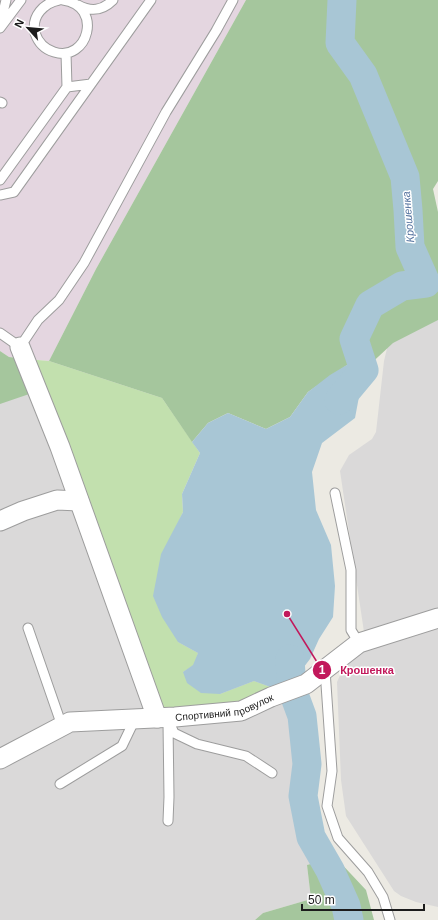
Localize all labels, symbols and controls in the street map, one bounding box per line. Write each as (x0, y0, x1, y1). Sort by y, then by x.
north arrow (8, 8, 48, 48)
text: N (12, 17, 26, 30)
water label: Крошенка (400, 191, 416, 243)
callout: Крошенка (312, 658, 401, 681)
text: 1 (319, 663, 326, 677)
text: Крошенка (340, 664, 395, 676)
street label: Спортивний провулок (175, 691, 276, 723)
scale bar (302, 886, 424, 912)
text: 50 m (308, 893, 335, 907)

